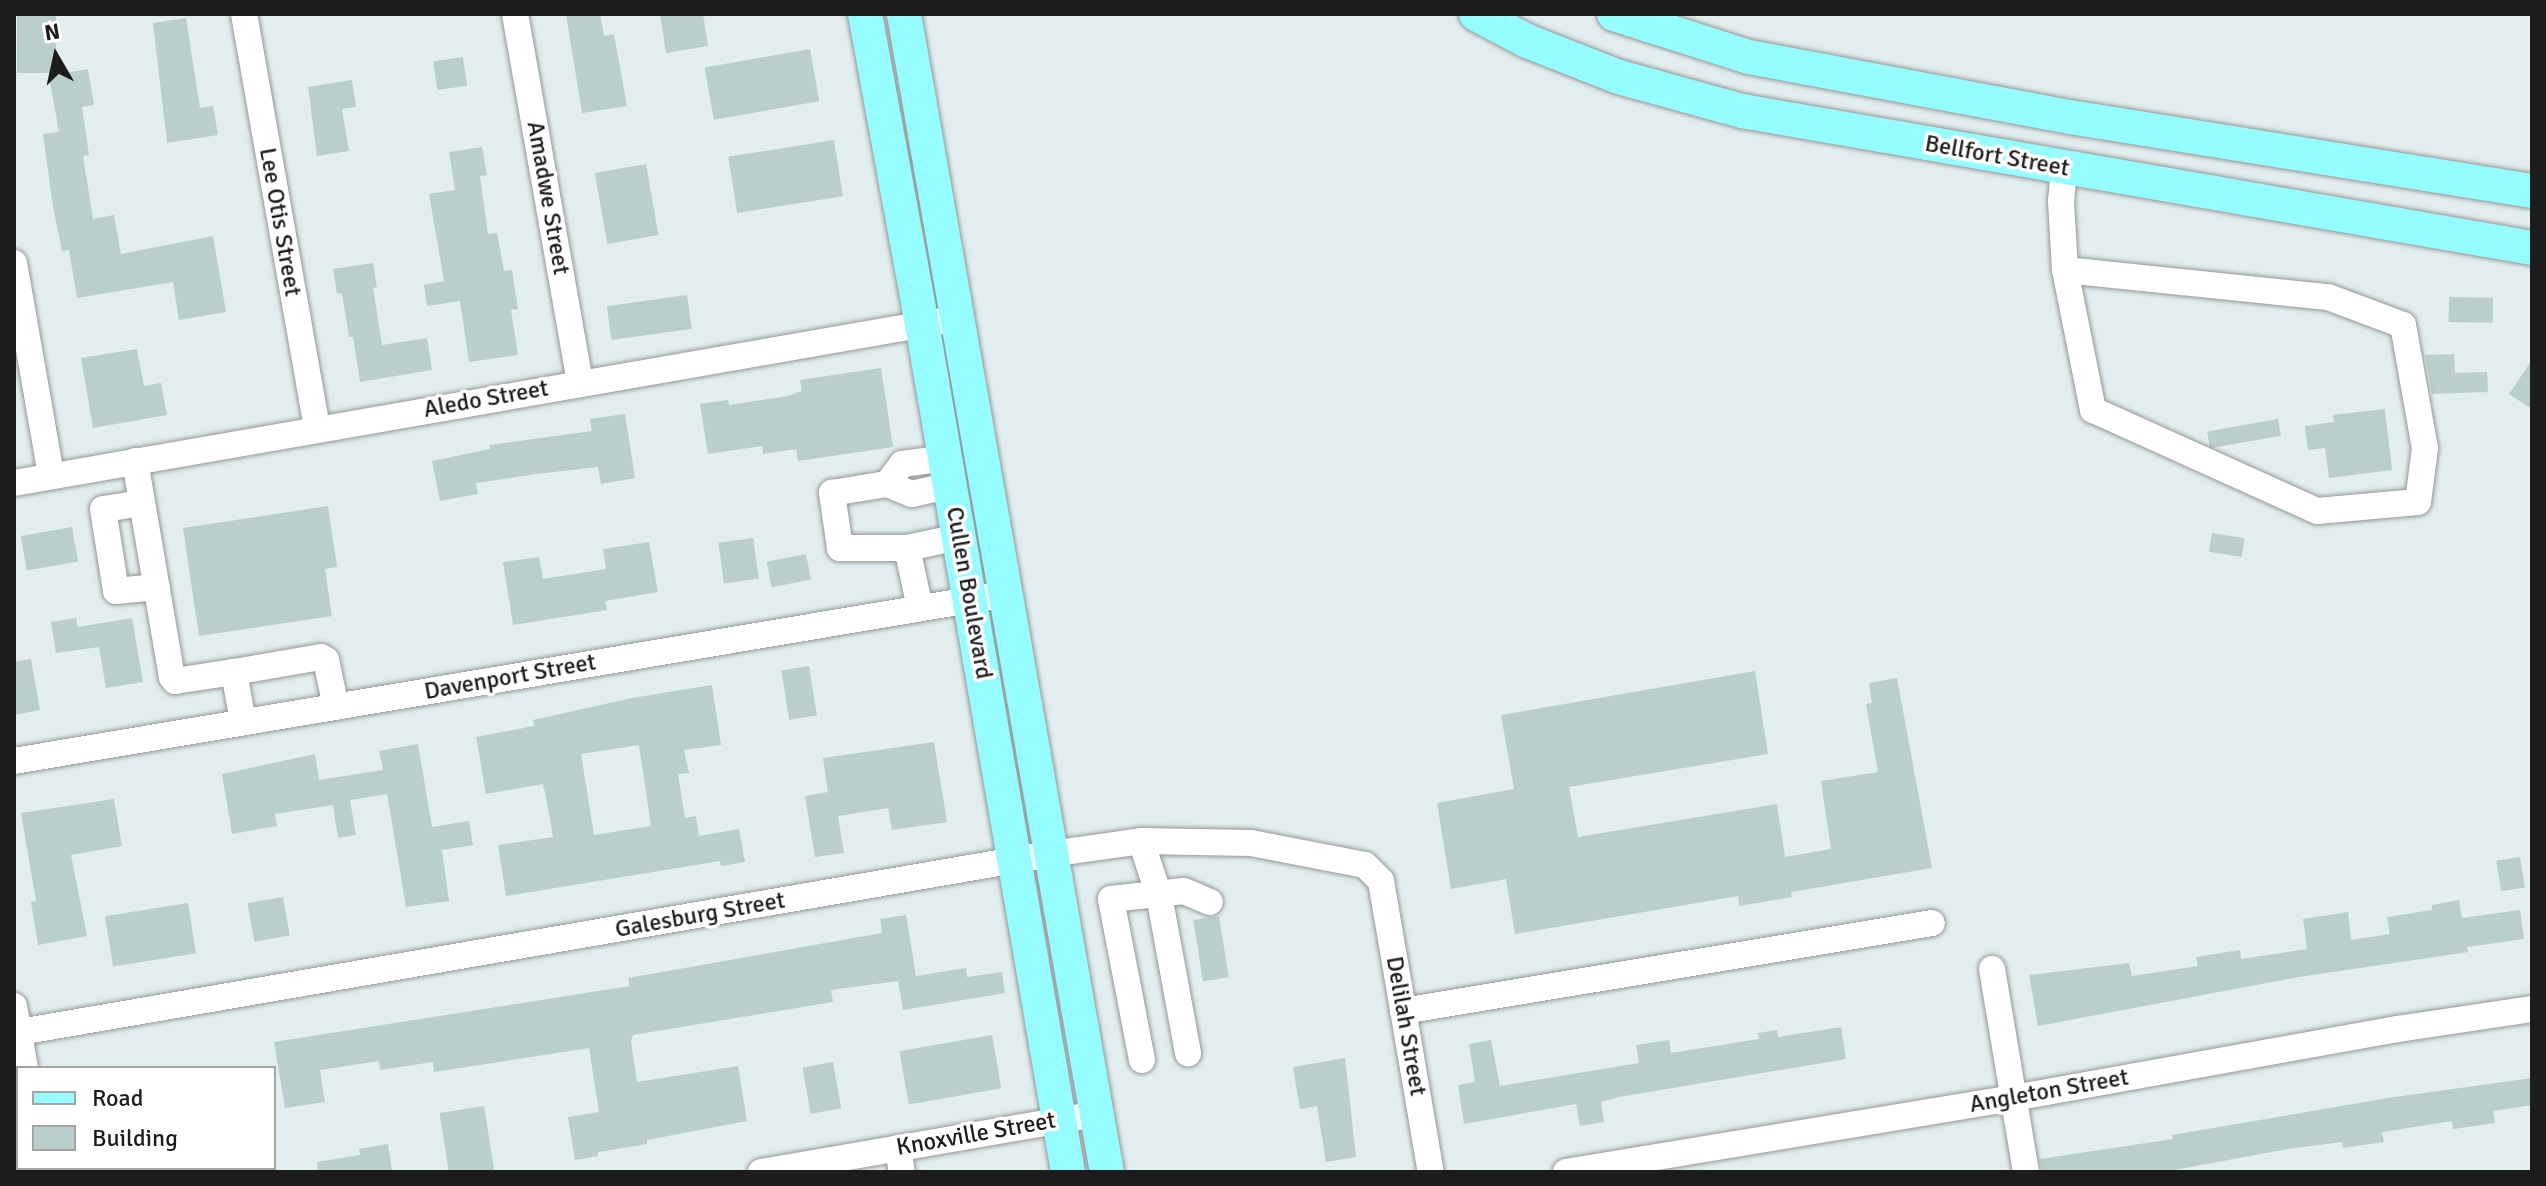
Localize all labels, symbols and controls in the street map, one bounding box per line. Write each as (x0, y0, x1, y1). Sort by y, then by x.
north arrow (16, 16, 96, 96)
text: N (42, 17, 62, 46)
street label: Amadwe Street (520, 119, 576, 277)
street label: Bellfort Street (1923, 129, 2071, 183)
street label: Lee Otis Street (253, 145, 307, 299)
street label: Aledo Street (421, 374, 551, 424)
street label: Cullen Boulevard (940, 505, 998, 681)
street label: Davenport Street (422, 648, 598, 706)
street label: Galesburg Street (613, 886, 787, 944)
street label: Delilah Street (1380, 954, 1432, 1098)
street label: Angleton Street (1967, 1063, 2131, 1119)
legend (16, 1066, 276, 1170)
text: Road (92, 1083, 143, 1113)
street label: Knoxville Street (894, 1106, 1058, 1162)
text: Building (92, 1123, 178, 1153)

